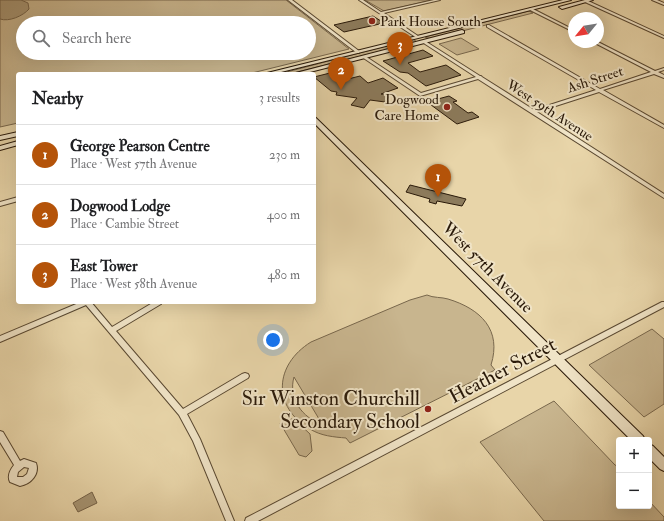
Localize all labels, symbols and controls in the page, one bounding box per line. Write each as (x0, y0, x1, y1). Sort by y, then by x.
north arrow (568, 12, 604, 48)
place label: Park House South (380, 13, 482, 30)
search box (16, 16, 316, 60)
marker: Park House South (367, 16, 377, 26)
icon: search (30, 27, 52, 49)
text: Search here (62, 29, 131, 48)
pin: 3 (387, 32, 413, 65)
pin: 2 (328, 57, 354, 90)
street label: Ash Street (564, 62, 626, 97)
street label: West 59th Avenue (502, 76, 596, 145)
text: Nearby (32, 88, 83, 109)
text: 3 results (259, 90, 300, 106)
place label: Dogwood Care Home (374, 91, 439, 124)
marker: Dogwood Care Home (442, 102, 452, 112)
text: George Pearson Centre (70, 137, 210, 156)
text: 1 (43, 147, 47, 163)
text: 230 m (269, 147, 300, 163)
text: Place · West 57th Avenue (70, 156, 197, 172)
pin: 1 (425, 164, 451, 197)
text: Dogwood Lodge (70, 197, 170, 216)
text: 2 (42, 207, 48, 223)
text: 400 m (267, 207, 300, 223)
text: Place · Cambie Street (70, 216, 179, 232)
street label: West 57th Avenue (437, 217, 538, 317)
text: East Tower (70, 257, 137, 276)
text: 3 (43, 267, 48, 283)
text: 480 m (267, 267, 300, 283)
text: Place · West 58th Avenue (70, 276, 197, 292)
your location (263, 330, 283, 350)
street label: Heather Street (444, 331, 561, 409)
place label: Sir Winston Churchill Secondary School (242, 386, 420, 434)
marker: Sir Winston Churchill Secondary School (423, 404, 433, 414)
map controls (616, 437, 652, 509)
button: + (616, 437, 652, 473)
button: − (616, 473, 652, 509)

